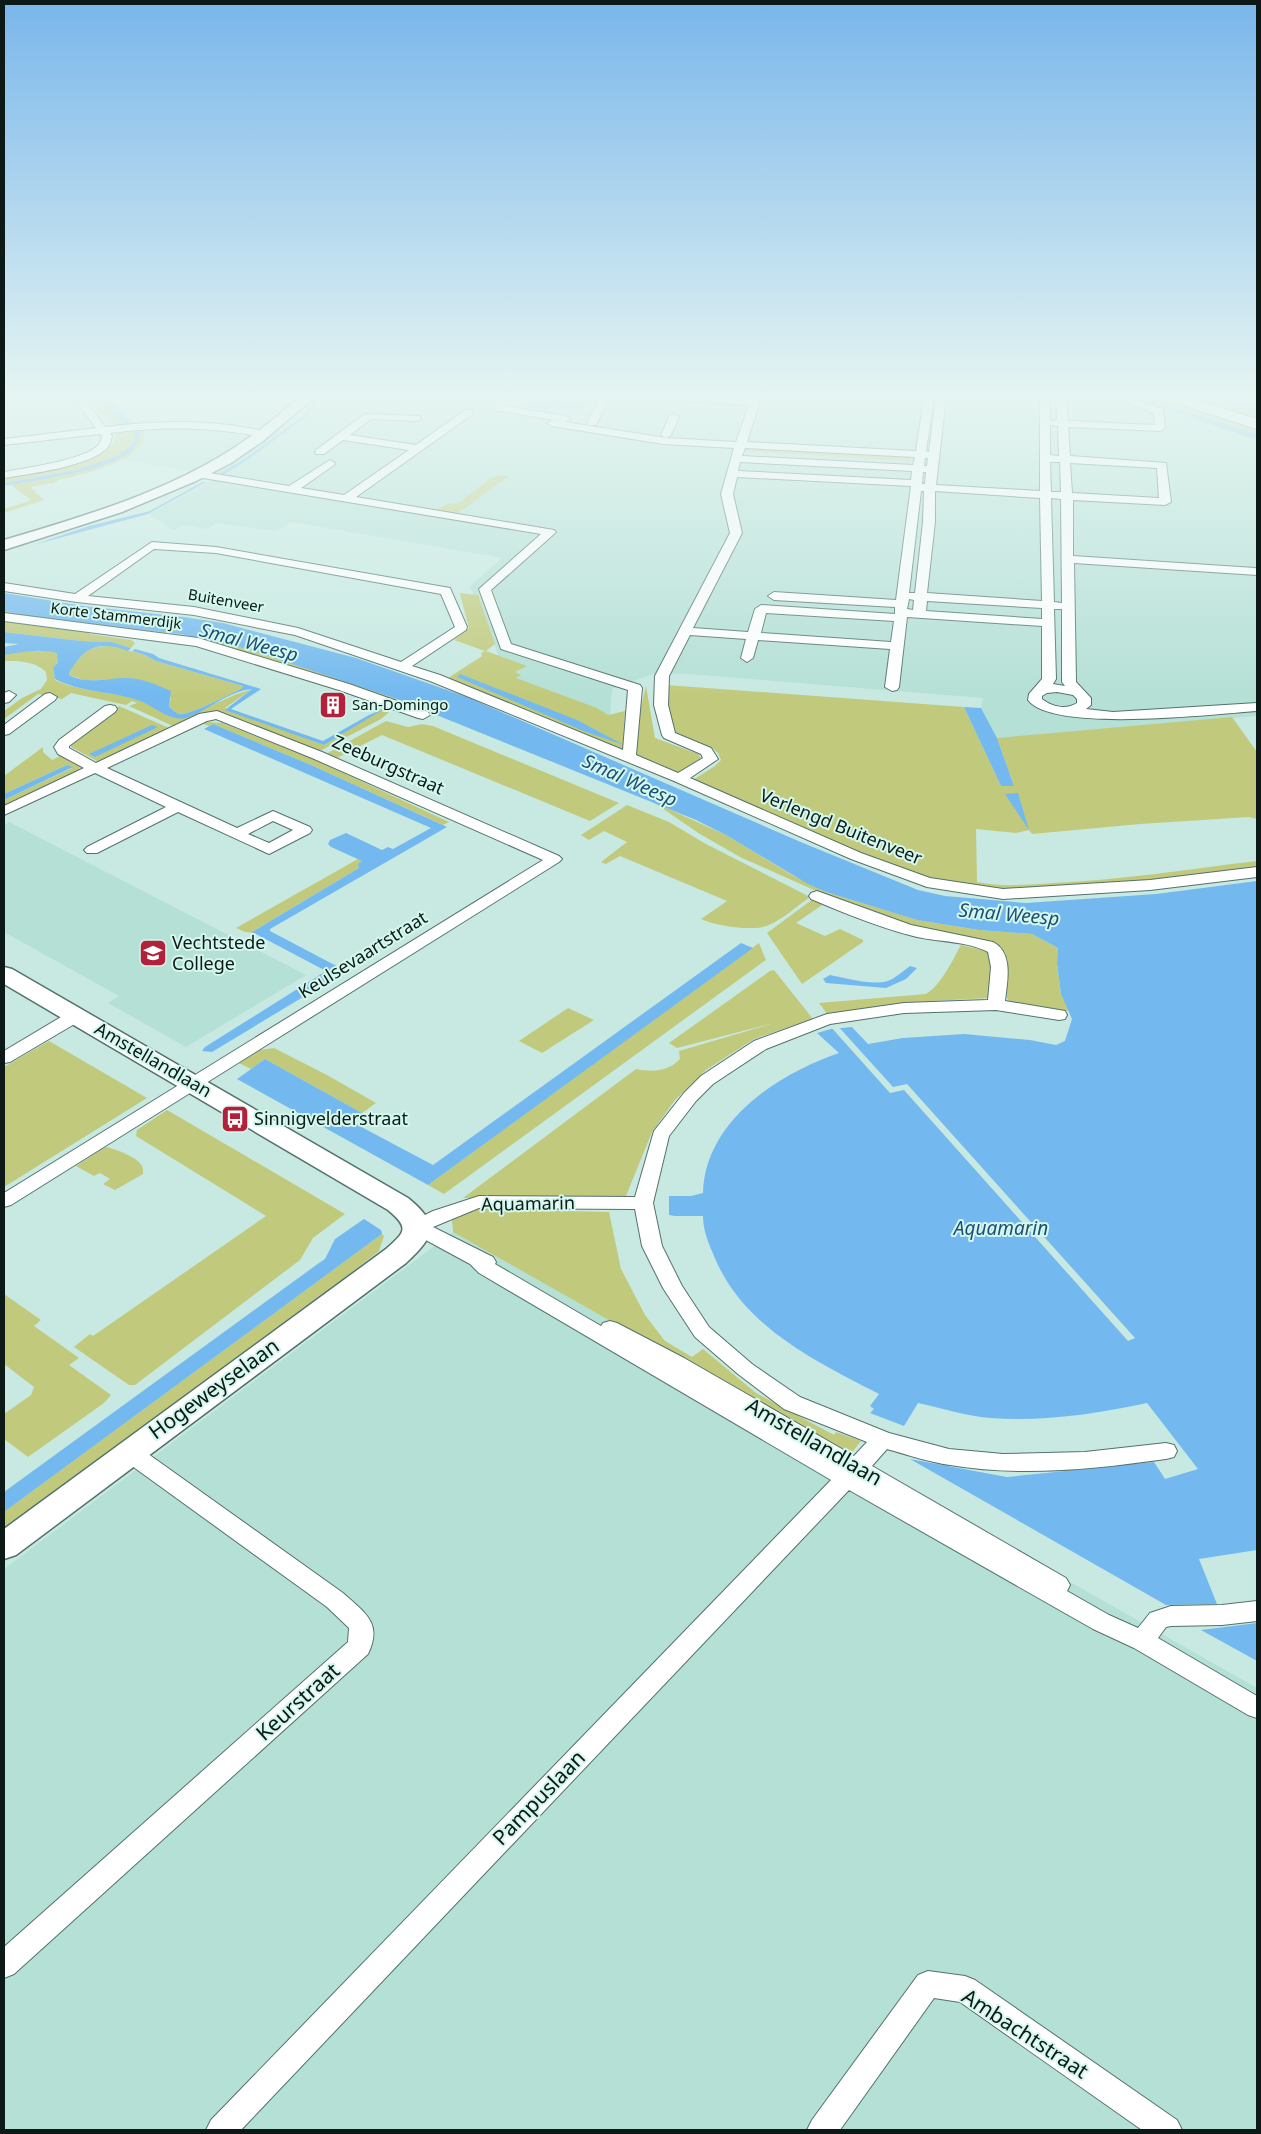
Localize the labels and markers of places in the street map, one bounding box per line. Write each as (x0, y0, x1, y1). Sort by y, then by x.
building icon: San-Domingo (318, 690, 348, 720)
place label: San-Domingo (352, 694, 448, 714)
place label: Vechtstede College (172, 930, 265, 975)
school or university icon: Vechtstede College (138, 938, 168, 968)
bus stop icon: Sinnigvelderstraat (220, 1104, 250, 1134)
place label: Sinnigvelderstraat (254, 1106, 408, 1130)

